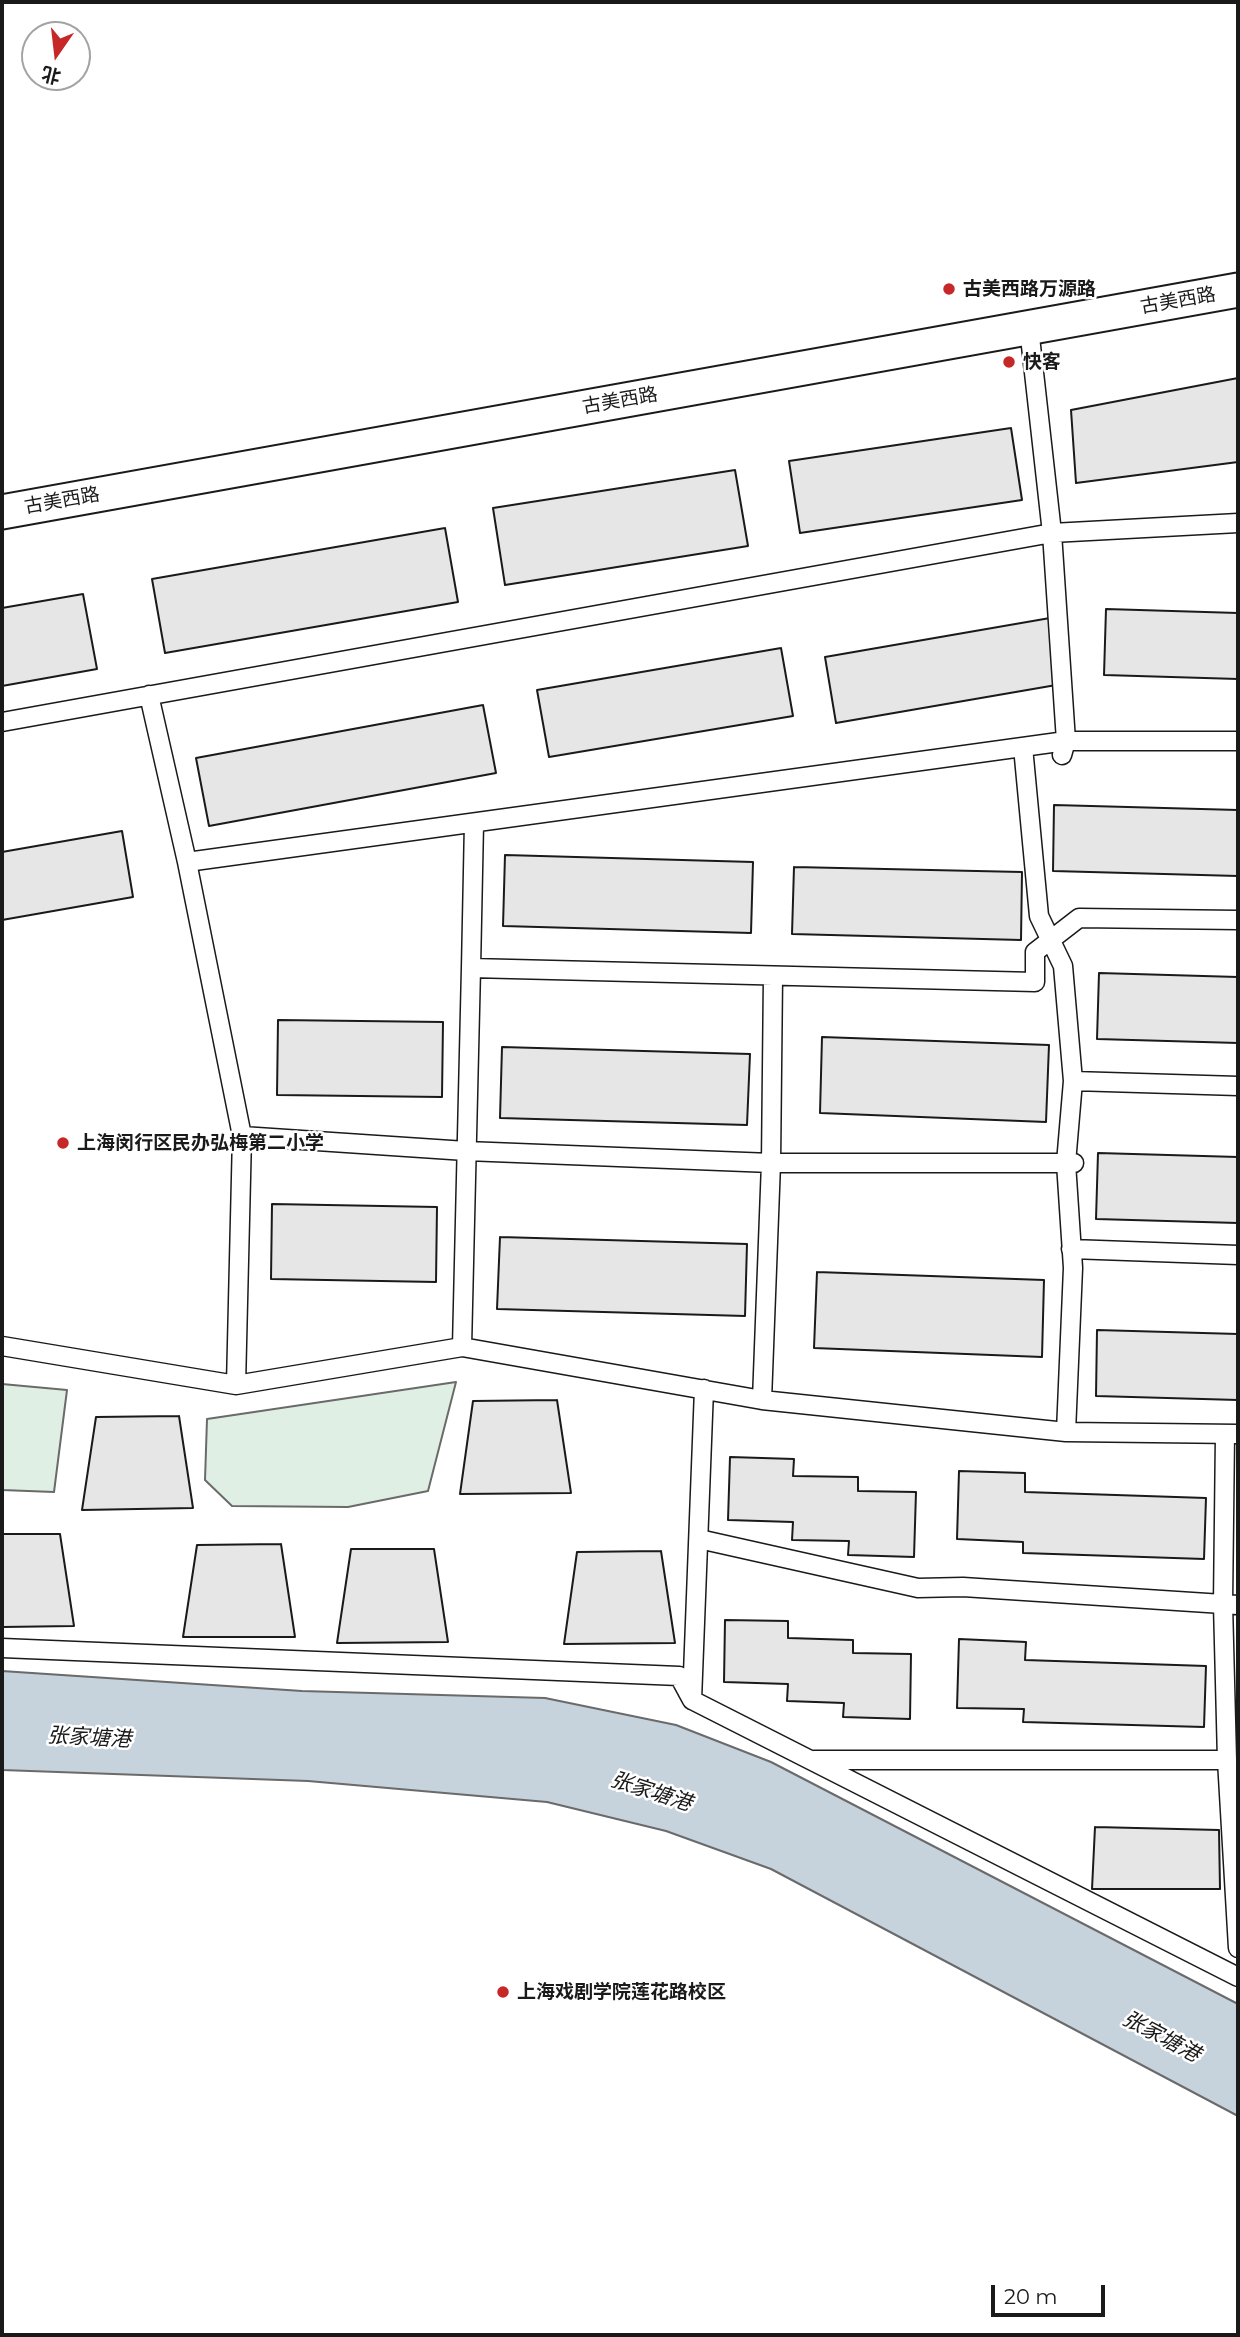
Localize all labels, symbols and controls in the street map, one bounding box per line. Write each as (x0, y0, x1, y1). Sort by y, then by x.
north arrow (21, 21, 91, 91)
text: 北 (39, 61, 63, 88)
place label: 古美西路万源路 (963, 278, 1096, 300)
marker: 古美西路万源路 (941, 281, 957, 297)
street label: 古美西路 (1139, 283, 1217, 319)
place label: 快客 (1023, 351, 1061, 373)
marker: 快客 (1001, 354, 1017, 370)
street label: 古美西路 (581, 383, 659, 419)
street label: 古美西路 (23, 483, 101, 519)
place label: 上海闵行区民办弘梅第二小学 (77, 1132, 324, 1154)
marker: 上海闵行区民办弘梅第二小学 (55, 1135, 71, 1151)
water label: 张家塘港 (46, 1723, 132, 1753)
water label: 张家塘港 (607, 1767, 695, 1817)
place label: 上海戏剧学院莲花路校区 (517, 1981, 726, 2003)
marker: 上海戏剧学院莲花路校区 (495, 1984, 511, 2000)
water label: 张家塘港 (1118, 2006, 1204, 2068)
scale bar (995, 2270, 1109, 2314)
text: 20 m (1004, 2284, 1058, 2309)

